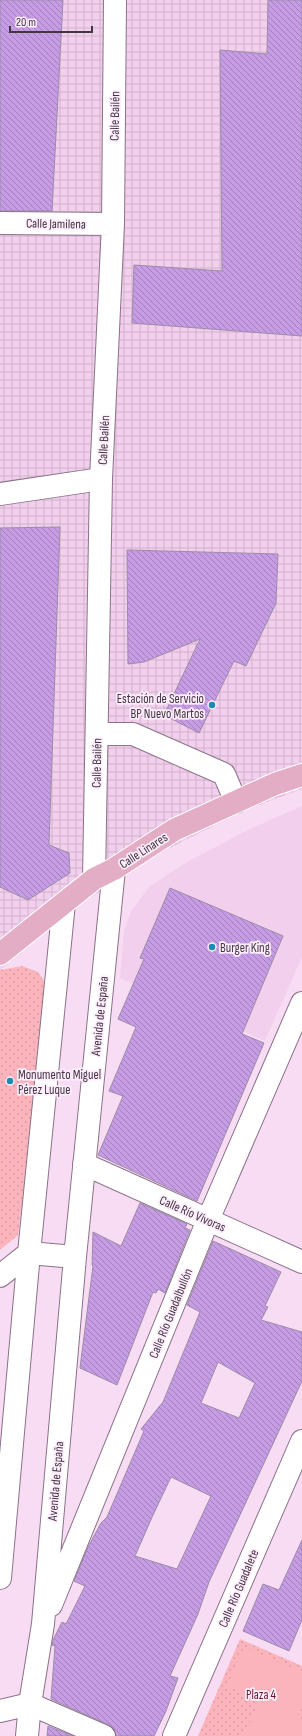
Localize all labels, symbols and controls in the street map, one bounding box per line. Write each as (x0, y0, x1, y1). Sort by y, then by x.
scale bar (10, 8, 92, 34)
text: 20 m (16, 15, 36, 30)
street label: Calle Bailén (107, 91, 123, 141)
street label: Calle Jamilena (26, 215, 86, 233)
street label: Calle Bailén (95, 415, 113, 465)
place label: Estación de Servicio BP Nuevo Martos (117, 691, 204, 722)
marker: Estación de Servicio BP Nuevo Martos (207, 700, 217, 710)
street label: Calle Bailén (89, 738, 105, 788)
street label: Calle Linares (116, 829, 171, 872)
place label: Burger King (220, 940, 270, 956)
marker: Burger King (207, 942, 217, 952)
street label: Avenida de España (88, 976, 112, 1058)
place label: Monumento Miguel Pérez Luque (18, 1067, 101, 1098)
marker: Monumento Miguel Pérez Luque (5, 1076, 15, 1086)
street label: Calle Río Vívoras (157, 1192, 229, 1236)
street label: Calle Río Guadalbullón (146, 1266, 196, 1361)
street label: Avenida de España (44, 1441, 67, 1522)
street label: Calle Río Guadalete (215, 1547, 263, 1630)
park label: Plaza 4 (246, 1687, 277, 1703)

